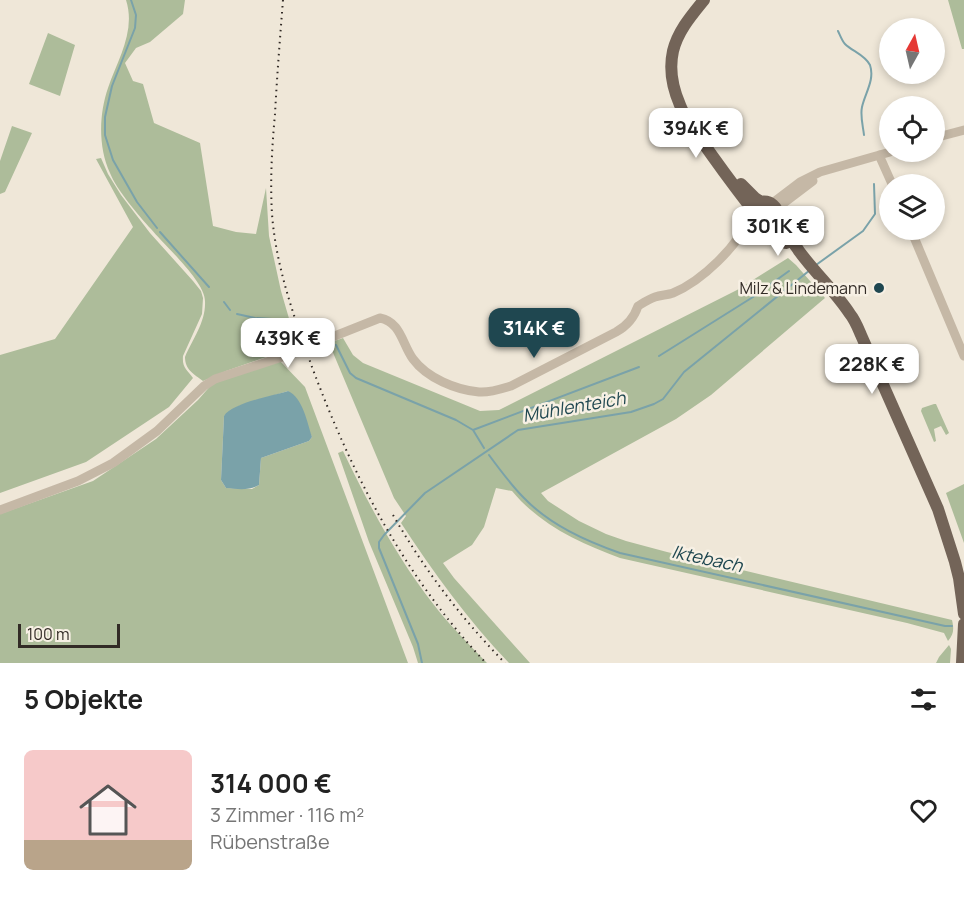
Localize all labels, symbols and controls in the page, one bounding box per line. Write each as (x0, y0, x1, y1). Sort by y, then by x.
north arrow (879, 18, 945, 84)
map controls (879, 18, 945, 240)
button: locate (879, 96, 945, 162)
pin: 394K € (647, 108, 745, 159)
text: 394K € (663, 114, 729, 141)
button: layers (879, 174, 945, 240)
pin: 301K € (729, 206, 827, 257)
text: 301K € (746, 212, 810, 239)
place label: Milz & Lindemann (739, 277, 867, 299)
marker: Milz & Lindemann (872, 281, 886, 295)
pin: 314K € (485, 308, 583, 359)
text: 314K € (503, 314, 565, 341)
pin: 439K € (239, 318, 337, 369)
text: 439K € (255, 324, 321, 351)
pin: 228K € (823, 344, 921, 395)
text: 228K € (839, 350, 905, 377)
water label: Mühlenteich (521, 385, 628, 427)
water label: Iktebach (670, 539, 746, 577)
scale bar (18, 621, 120, 648)
text: 100 m (27, 623, 70, 645)
text: 5 Objekte (24, 681, 143, 717)
icon: filters (907, 683, 940, 716)
text: 314 000 € (210, 765, 332, 801)
icon: home (72, 774, 144, 846)
icon: heart (907, 794, 940, 827)
text: 3 Zimmer · 116 m² (210, 801, 364, 828)
text: Rübenstraße (210, 828, 330, 855)

